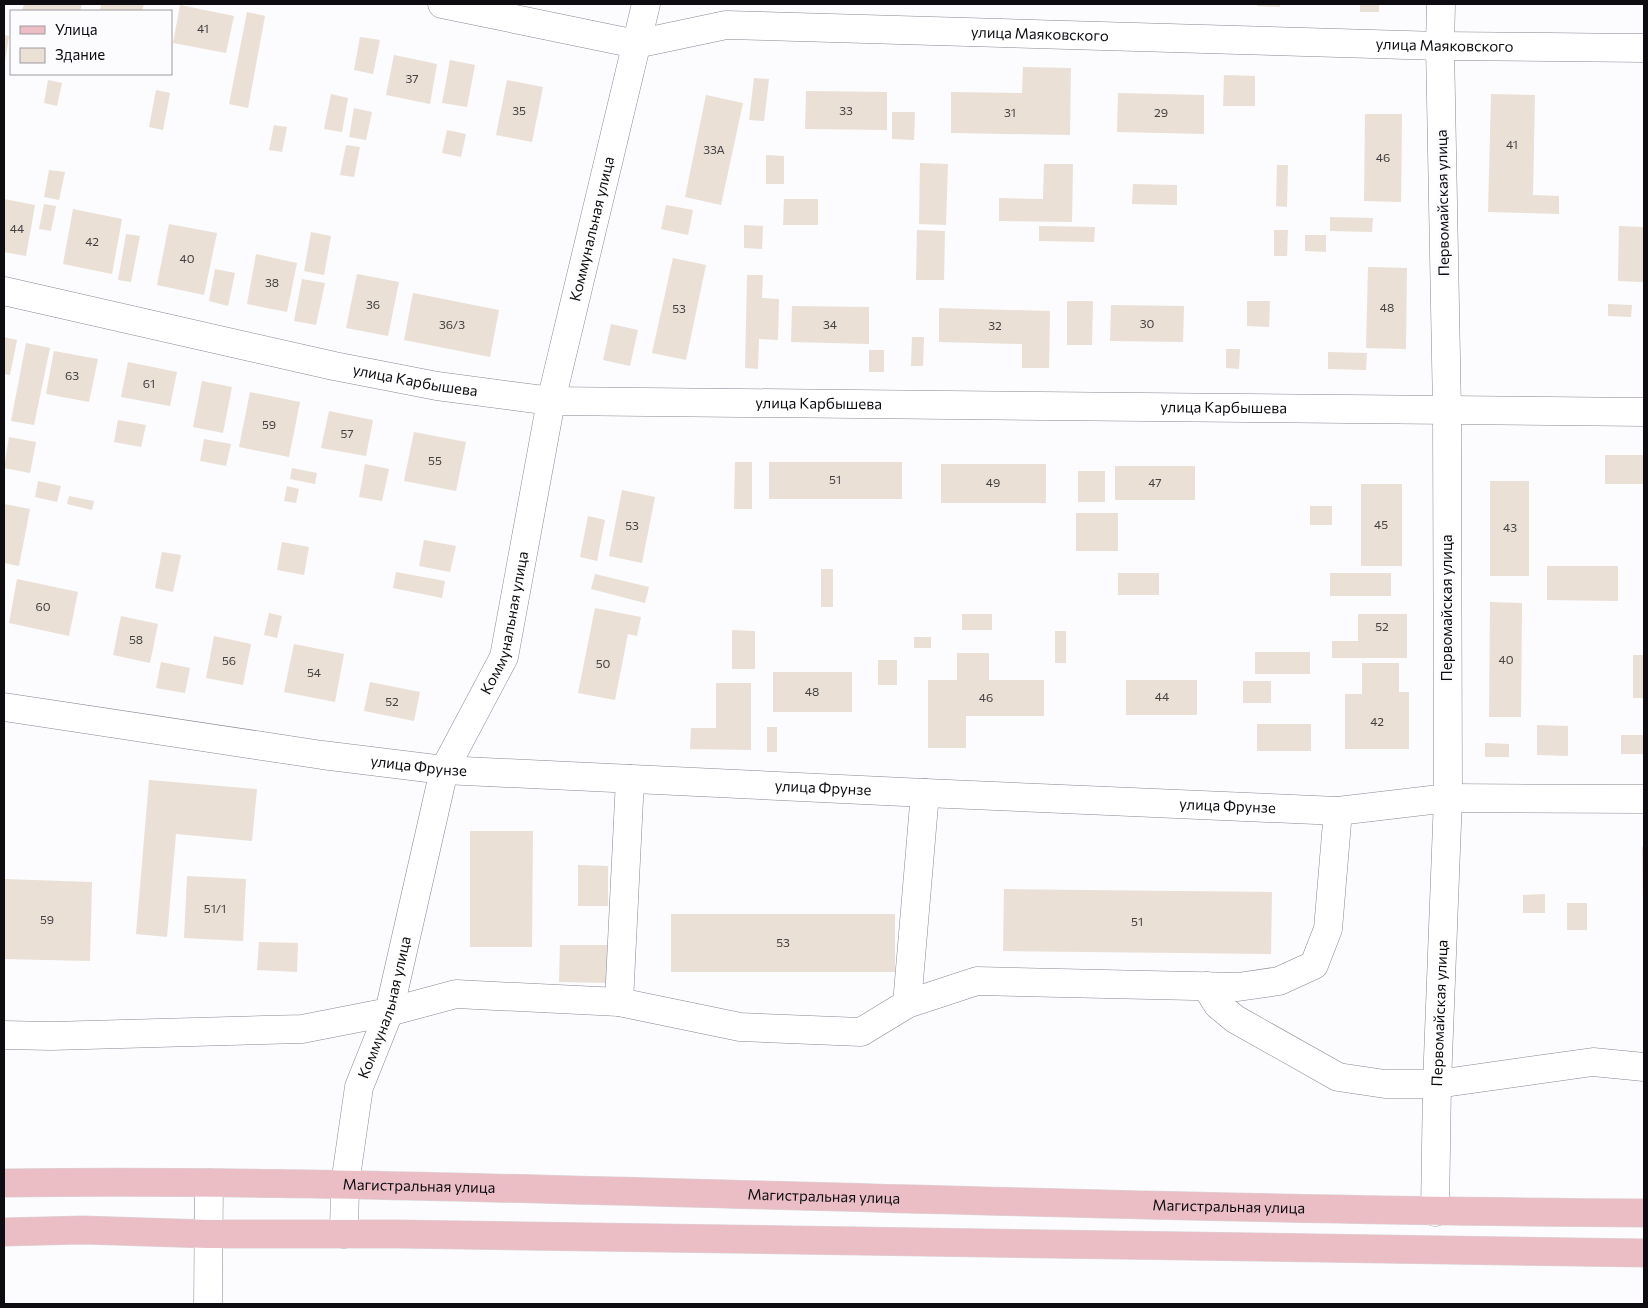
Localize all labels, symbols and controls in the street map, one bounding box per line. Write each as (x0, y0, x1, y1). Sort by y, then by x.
legend (10, 10, 172, 75)
text: Улица (55, 20, 97, 38)
house number: 41 (197, 21, 209, 35)
street label: улица Маяковского (971, 22, 1109, 44)
street label: улица Маяковского (1375, 34, 1514, 55)
text: Здание (55, 45, 105, 63)
house number: 37 (405, 71, 419, 85)
house number: 35 (512, 103, 526, 117)
house number: 33 (839, 103, 853, 117)
house number: 31 (1004, 105, 1016, 119)
house number: 29 (1154, 105, 1168, 119)
street label: Первомайская улица (1432, 129, 1452, 277)
house number: 41 (1506, 137, 1518, 151)
house number: 33А (703, 142, 725, 156)
house number: 46 (1376, 150, 1390, 164)
street label: Коммунальная улица (565, 155, 617, 303)
house number: 44 (10, 221, 24, 235)
house number: 42 (85, 234, 99, 248)
house number: 40 (179, 251, 195, 265)
house number: 38 (265, 275, 279, 289)
house number: 36 (366, 297, 380, 311)
house number: 48 (1380, 300, 1394, 314)
house number: 53 (672, 301, 686, 315)
house number: 30 (1140, 316, 1155, 330)
house number: 36/3 (439, 317, 465, 331)
house number: 34 (823, 317, 837, 331)
house number: 32 (988, 318, 1002, 332)
street label: улица Карбышева (351, 360, 479, 399)
house number: 63 (65, 368, 79, 382)
house number: 61 (143, 376, 155, 390)
street label: улица Карбышева (755, 393, 882, 412)
street label: улица Карбышева (1160, 397, 1287, 416)
house number: 59 (262, 417, 276, 431)
house number: 57 (340, 426, 354, 440)
house number: 55 (428, 453, 442, 467)
house number: 51 (829, 472, 841, 486)
house number: 49 (986, 475, 1000, 489)
house number: 47 (1148, 475, 1162, 489)
house number: 45 (1374, 517, 1388, 531)
house number: 53 (625, 518, 639, 532)
house number: 43 (1503, 520, 1517, 534)
street label: Первомайская улица (1437, 535, 1455, 681)
street label: Коммунальная улица (476, 550, 531, 697)
house number: 60 (35, 599, 51, 613)
house number: 52 (1375, 619, 1389, 633)
house number: 58 (129, 632, 143, 646)
house number: 40 (1498, 652, 1514, 666)
house number: 56 (222, 653, 236, 667)
house number: 50 (596, 656, 611, 670)
house number: 54 (307, 665, 321, 679)
house number: 48 (805, 684, 819, 698)
house number: 44 (1155, 689, 1169, 703)
house number: 46 (979, 690, 993, 704)
house number: 52 (385, 694, 399, 708)
house number: 42 (1370, 714, 1384, 728)
street label: улица Фрунзе (370, 751, 467, 779)
street label: улица Фрунзе (774, 776, 872, 798)
street label: улица Фрунзе (1179, 794, 1277, 816)
house number: 51/1 (204, 901, 226, 915)
house number: 59 (40, 912, 54, 926)
house number: 51 (1131, 914, 1143, 928)
street label: Коммунальная улица (353, 934, 414, 1081)
house number: 53 (776, 935, 790, 949)
street label: Первомайская улица (1427, 939, 1451, 1087)
street label: Магистральная улица (342, 1175, 496, 1196)
street label: Магистральная улица (747, 1185, 900, 1207)
street label: Магистральная улица (1152, 1195, 1305, 1216)

